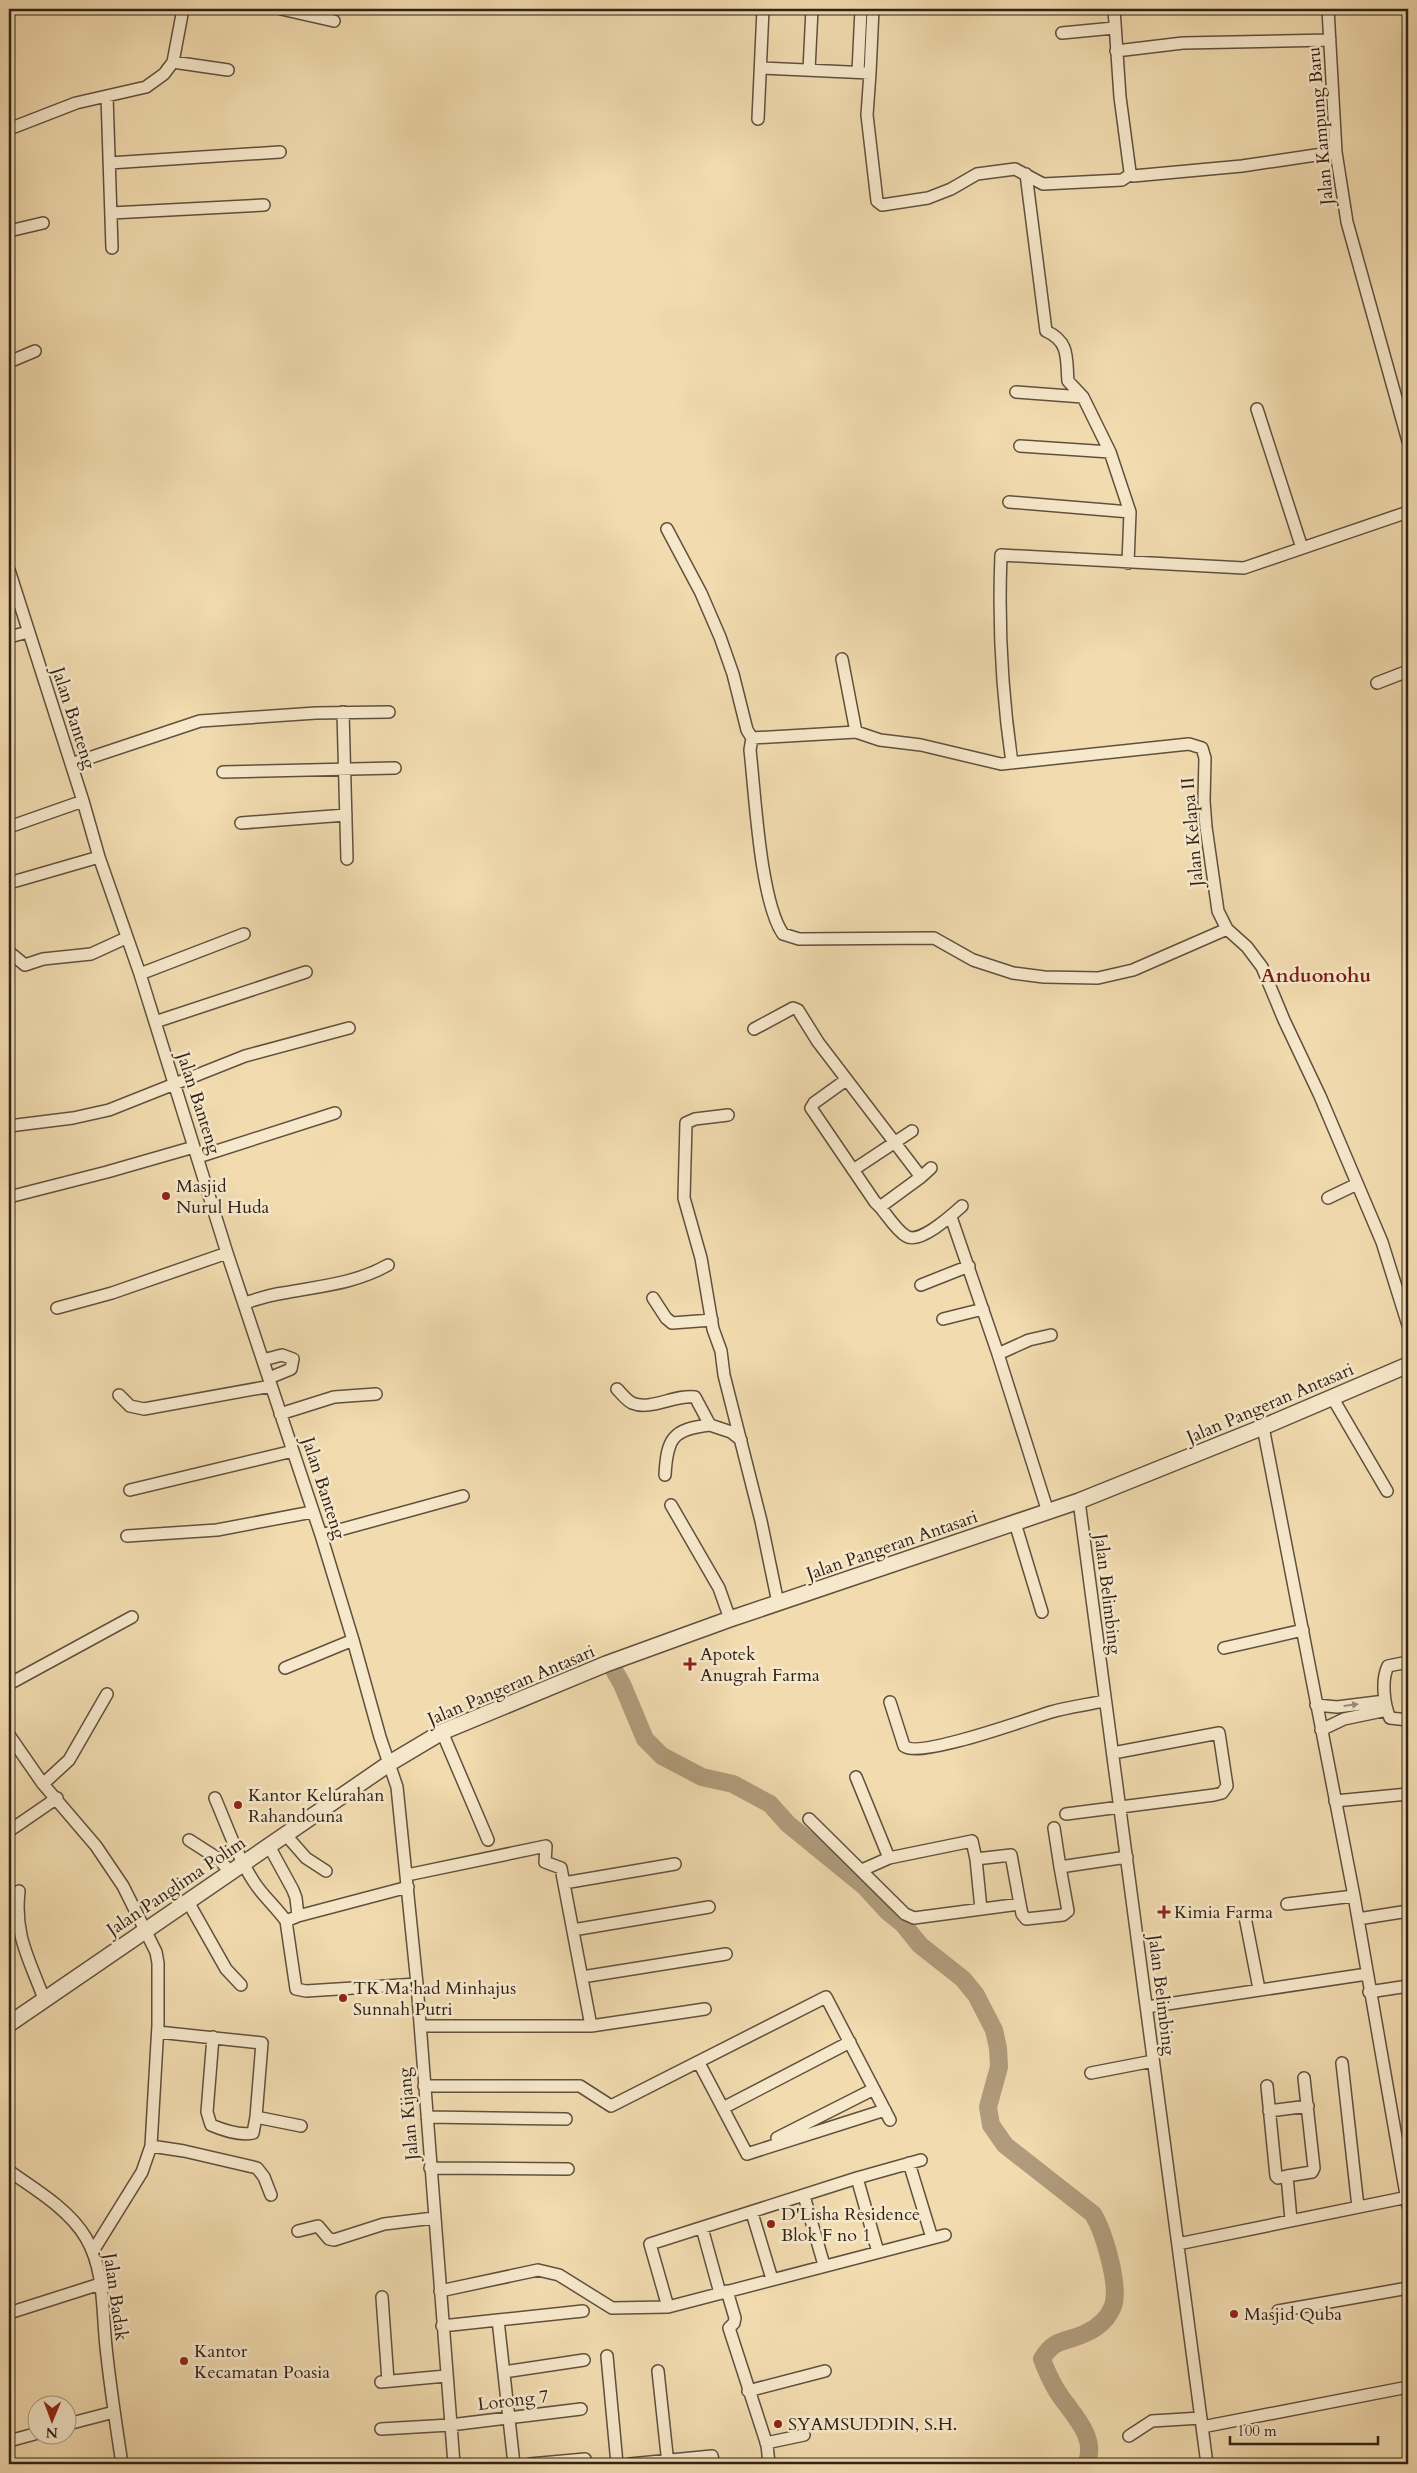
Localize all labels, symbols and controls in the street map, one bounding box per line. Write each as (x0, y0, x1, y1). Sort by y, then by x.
street label: Jalan Kampung Baru (1301, 46, 1340, 209)
street label: Jalan Banteng (44, 661, 102, 773)
street label: Jalan Kelapa II (1175, 776, 1210, 891)
district label: Anduonohu (1261, 962, 1372, 989)
street label: Jalan Banteng (169, 1046, 227, 1158)
place label: Masjid Nurul Huda (176, 1174, 270, 1220)
marker: Masjid Nurul Huda (160, 1190, 172, 1202)
street label: Jalan Pangeran Antasari (1180, 1357, 1358, 1451)
street label: Jalan Banteng (294, 1431, 352, 1543)
street label: Jalan Pangeran Antasari (800, 1504, 981, 1587)
street label: Jalan Belimbing (1087, 1529, 1127, 1657)
street label: Jalan Pangeran Antasari (421, 1639, 599, 1733)
place label: Apotek Anugrah Farma (700, 1642, 820, 1688)
marker: Apotek Anugrah Farma (684, 1658, 696, 1670)
one-way arrow (1343, 1701, 1359, 1709)
place label: Kantor Kelurahan Rahandouna (248, 1783, 385, 1829)
marker: Kantor Kelurahan Rahandouna (232, 1799, 244, 1811)
street label: Jalan Panglima Polim (99, 1830, 251, 1944)
place label: Kimia Farma (1174, 1900, 1273, 1925)
marker: Kimia Farma (1158, 1906, 1170, 1918)
street label: Jalan Belimbing (1141, 1930, 1181, 2058)
place label: TK Ma'had Minhajus Sunnah Putri (353, 1976, 516, 2022)
marker: TK Ma'had Minhajus Sunnah Putri (337, 1992, 349, 2004)
street label: Jalan Kijang (392, 2066, 425, 2164)
place label: D'Lisha Residence Blok F no 1 (781, 2202, 920, 2248)
marker: D'Lisha Residence Blok F no 1 (765, 2218, 777, 2230)
street label: Jalan Badak (97, 2249, 134, 2343)
place label: Masjid Quba (1244, 2302, 1342, 2327)
marker: Masjid Quba (1228, 2308, 1240, 2320)
place label: Kantor Kecamatan Poasia (194, 2339, 330, 2385)
marker: Kantor Kecamatan Poasia (178, 2355, 190, 2367)
street label: Lorong 7 (476, 2384, 550, 2417)
north arrow (28, 2396, 78, 2446)
place label: SYAMSUDDIN, S.H. (788, 2412, 957, 2437)
scale bar (1230, 2413, 1377, 2445)
marker: SYAMSUDDIN, S.H. (772, 2418, 784, 2430)
text: 100 m (1237, 2421, 1277, 2441)
text: N (46, 2423, 58, 2442)

